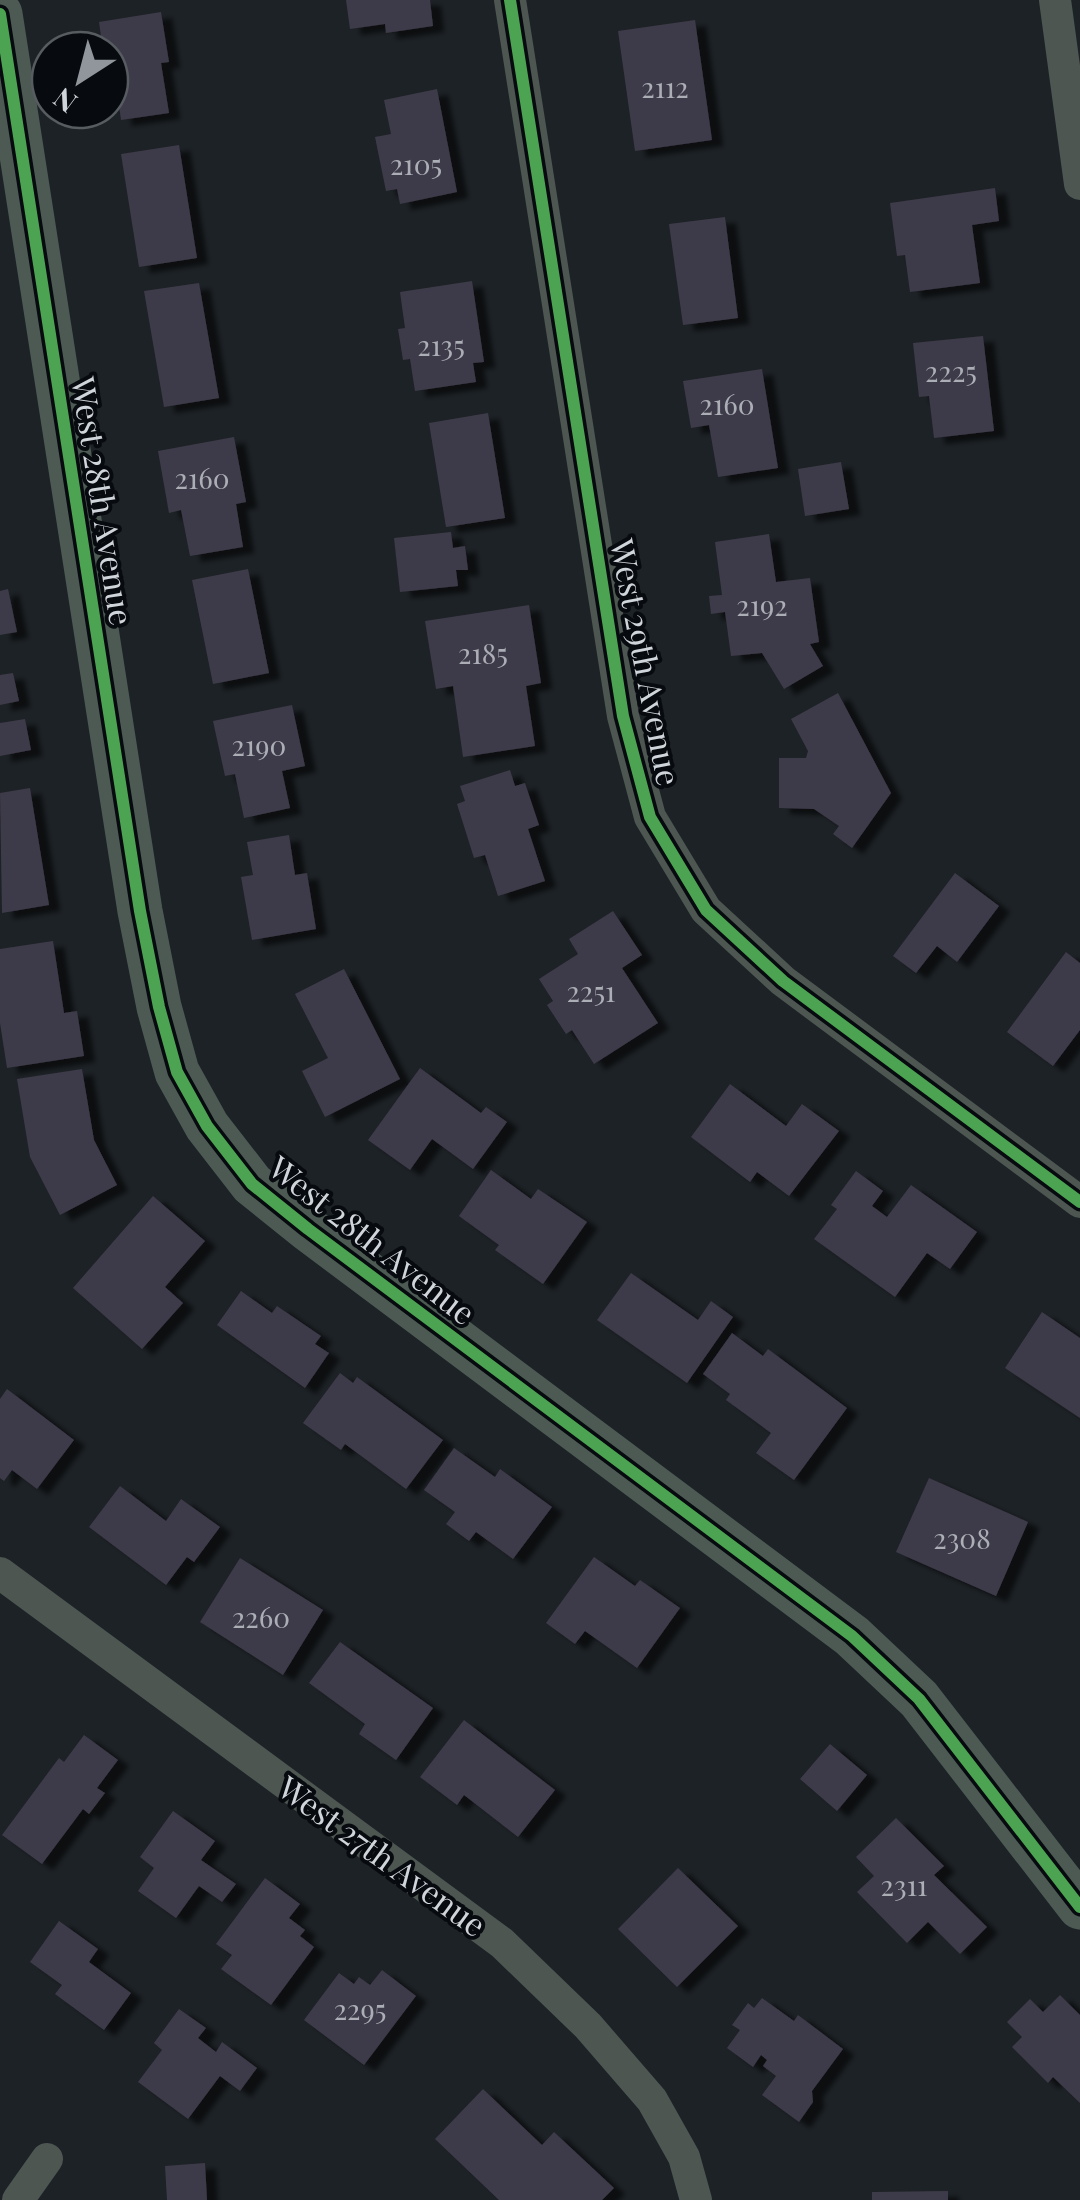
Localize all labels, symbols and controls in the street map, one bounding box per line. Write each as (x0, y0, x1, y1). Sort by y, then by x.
north arrow (30, 30, 130, 130)
house number: 2112 (641, 68, 689, 105)
text: N (45, 81, 83, 122)
house number: 2105 (390, 145, 442, 182)
house number: 2135 (417, 326, 465, 363)
house number: 2225 (925, 352, 977, 389)
street label: West 28th Avenue (63, 373, 145, 628)
house number: 2160 (699, 385, 755, 422)
house number: 2160 (174, 459, 230, 496)
street label: West 29th Avenue (602, 534, 692, 789)
house number: 2192 (736, 586, 788, 623)
house number: 2185 (458, 634, 508, 671)
house number: 2190 (232, 726, 286, 763)
house number: 2251 (567, 972, 615, 1009)
street label: West 28th Avenue (260, 1144, 485, 1333)
house number: 2308 (933, 1519, 991, 1556)
house number: 2260 (232, 1598, 290, 1635)
street label: West 27th Avenue (270, 1764, 496, 1945)
house number: 2311 (881, 1866, 927, 1903)
house number: 2295 (334, 1990, 386, 2027)

